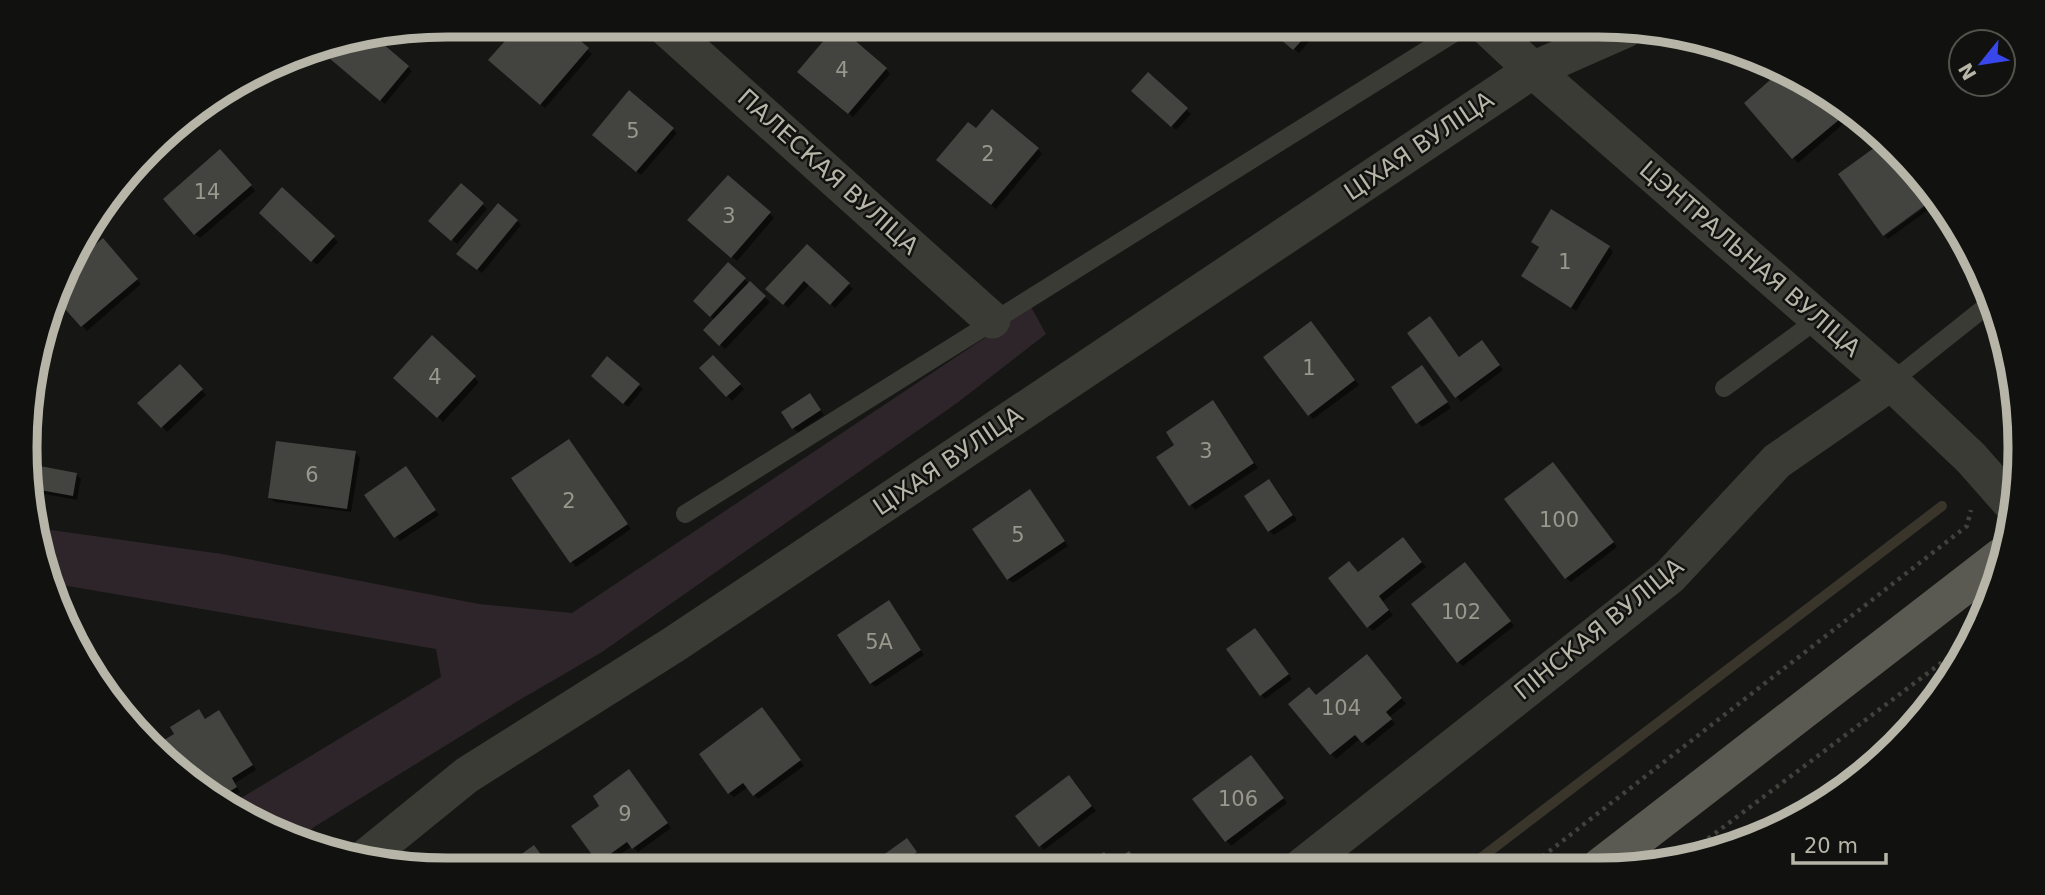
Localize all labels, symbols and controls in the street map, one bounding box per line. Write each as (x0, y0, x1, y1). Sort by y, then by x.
north arrow (1947, 28, 2017, 98)
house number: 4 (835, 58, 849, 82)
text: N (1954, 59, 1981, 84)
street label: ПАЛЕСКАЯ ВУЛІЦА (732, 83, 925, 261)
street label: ЦІХАЯ ВУЛІЦА (1339, 85, 1499, 206)
house number: 5 (626, 119, 640, 143)
house number: 2 (981, 142, 995, 166)
street label: ЦЭНТРАЛЬНАЯ ВУЛІЦА (1634, 155, 1867, 363)
house number: 14 (194, 180, 220, 204)
house number: 3 (722, 204, 736, 228)
house number: 1 (1558, 250, 1572, 274)
house number: 1 (1302, 356, 1316, 380)
house number: 4 (428, 365, 442, 389)
street label: ЦІХАЯ ВУЛІЦА (868, 400, 1028, 521)
house number: 3 (1199, 439, 1213, 463)
house number: 6 (305, 463, 319, 487)
house number: 2 (562, 489, 576, 513)
house number: 100 (1539, 508, 1579, 532)
house number: 5 (1011, 523, 1025, 547)
street label: ПІНСКАЯ ВУЛІЦА (1509, 552, 1689, 706)
house number: 102 (1441, 600, 1481, 624)
house number: 5А (865, 630, 893, 654)
house number: 104 (1321, 696, 1361, 720)
house number: 106 (1218, 787, 1258, 811)
house number: 9 (618, 802, 632, 826)
scale bar (1793, 822, 1886, 866)
text: 20 m (1804, 834, 1858, 858)

